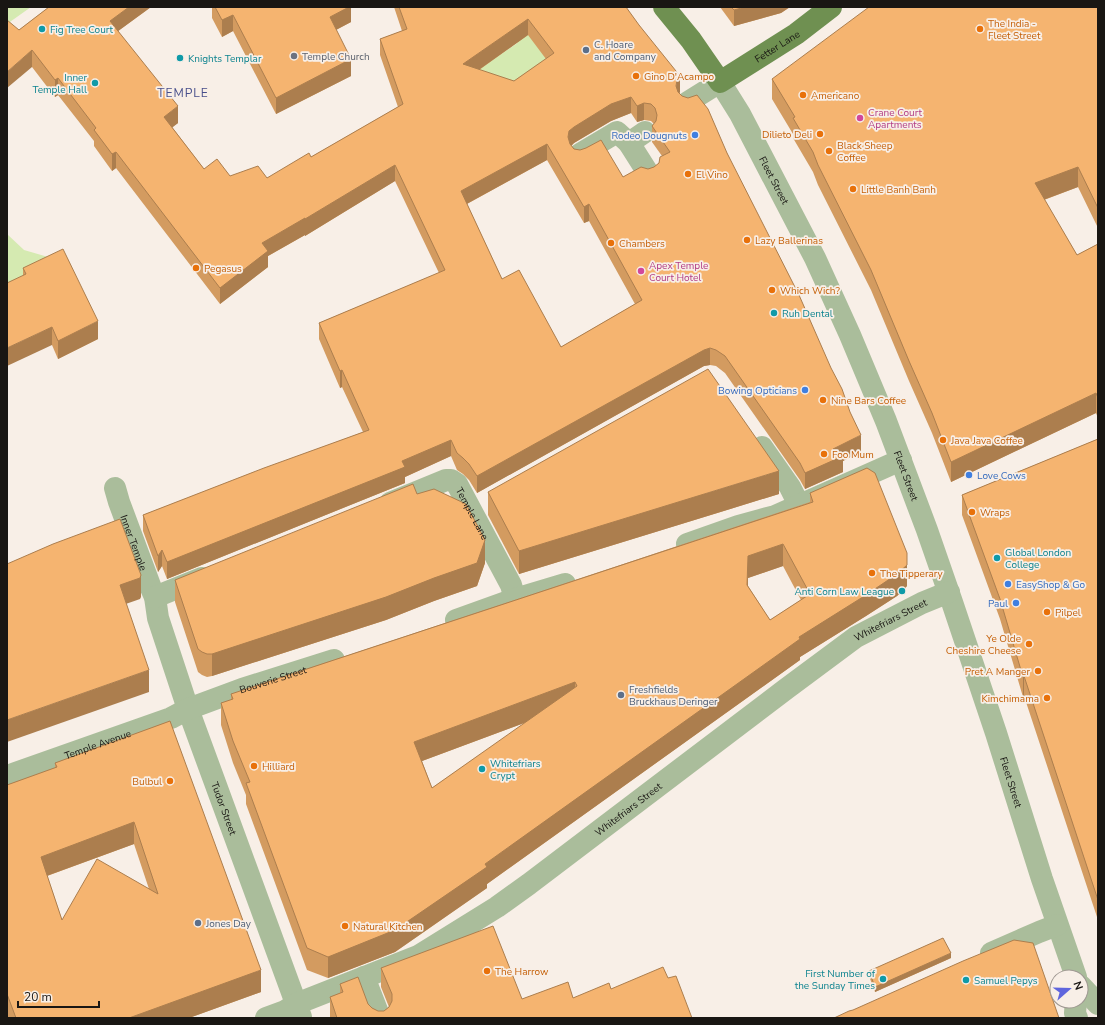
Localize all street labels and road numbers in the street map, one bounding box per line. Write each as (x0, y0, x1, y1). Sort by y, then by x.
street label: Fetter Lane (752, 28, 803, 66)
street label: Fleet Street (755, 154, 792, 208)
street label: Fleet Street (890, 449, 922, 503)
street label: Temple Lane (452, 485, 492, 542)
street label: Inner Temple (116, 513, 150, 573)
street label: Whitefriars Street (852, 596, 930, 645)
street label: Bouverie Street (238, 663, 309, 697)
street label: Temple Avenue (63, 727, 133, 763)
street label: Fleet Street (996, 755, 1025, 810)
street label: Whitefriars Street (592, 779, 665, 840)
street label: Tudor Street (207, 780, 240, 838)

